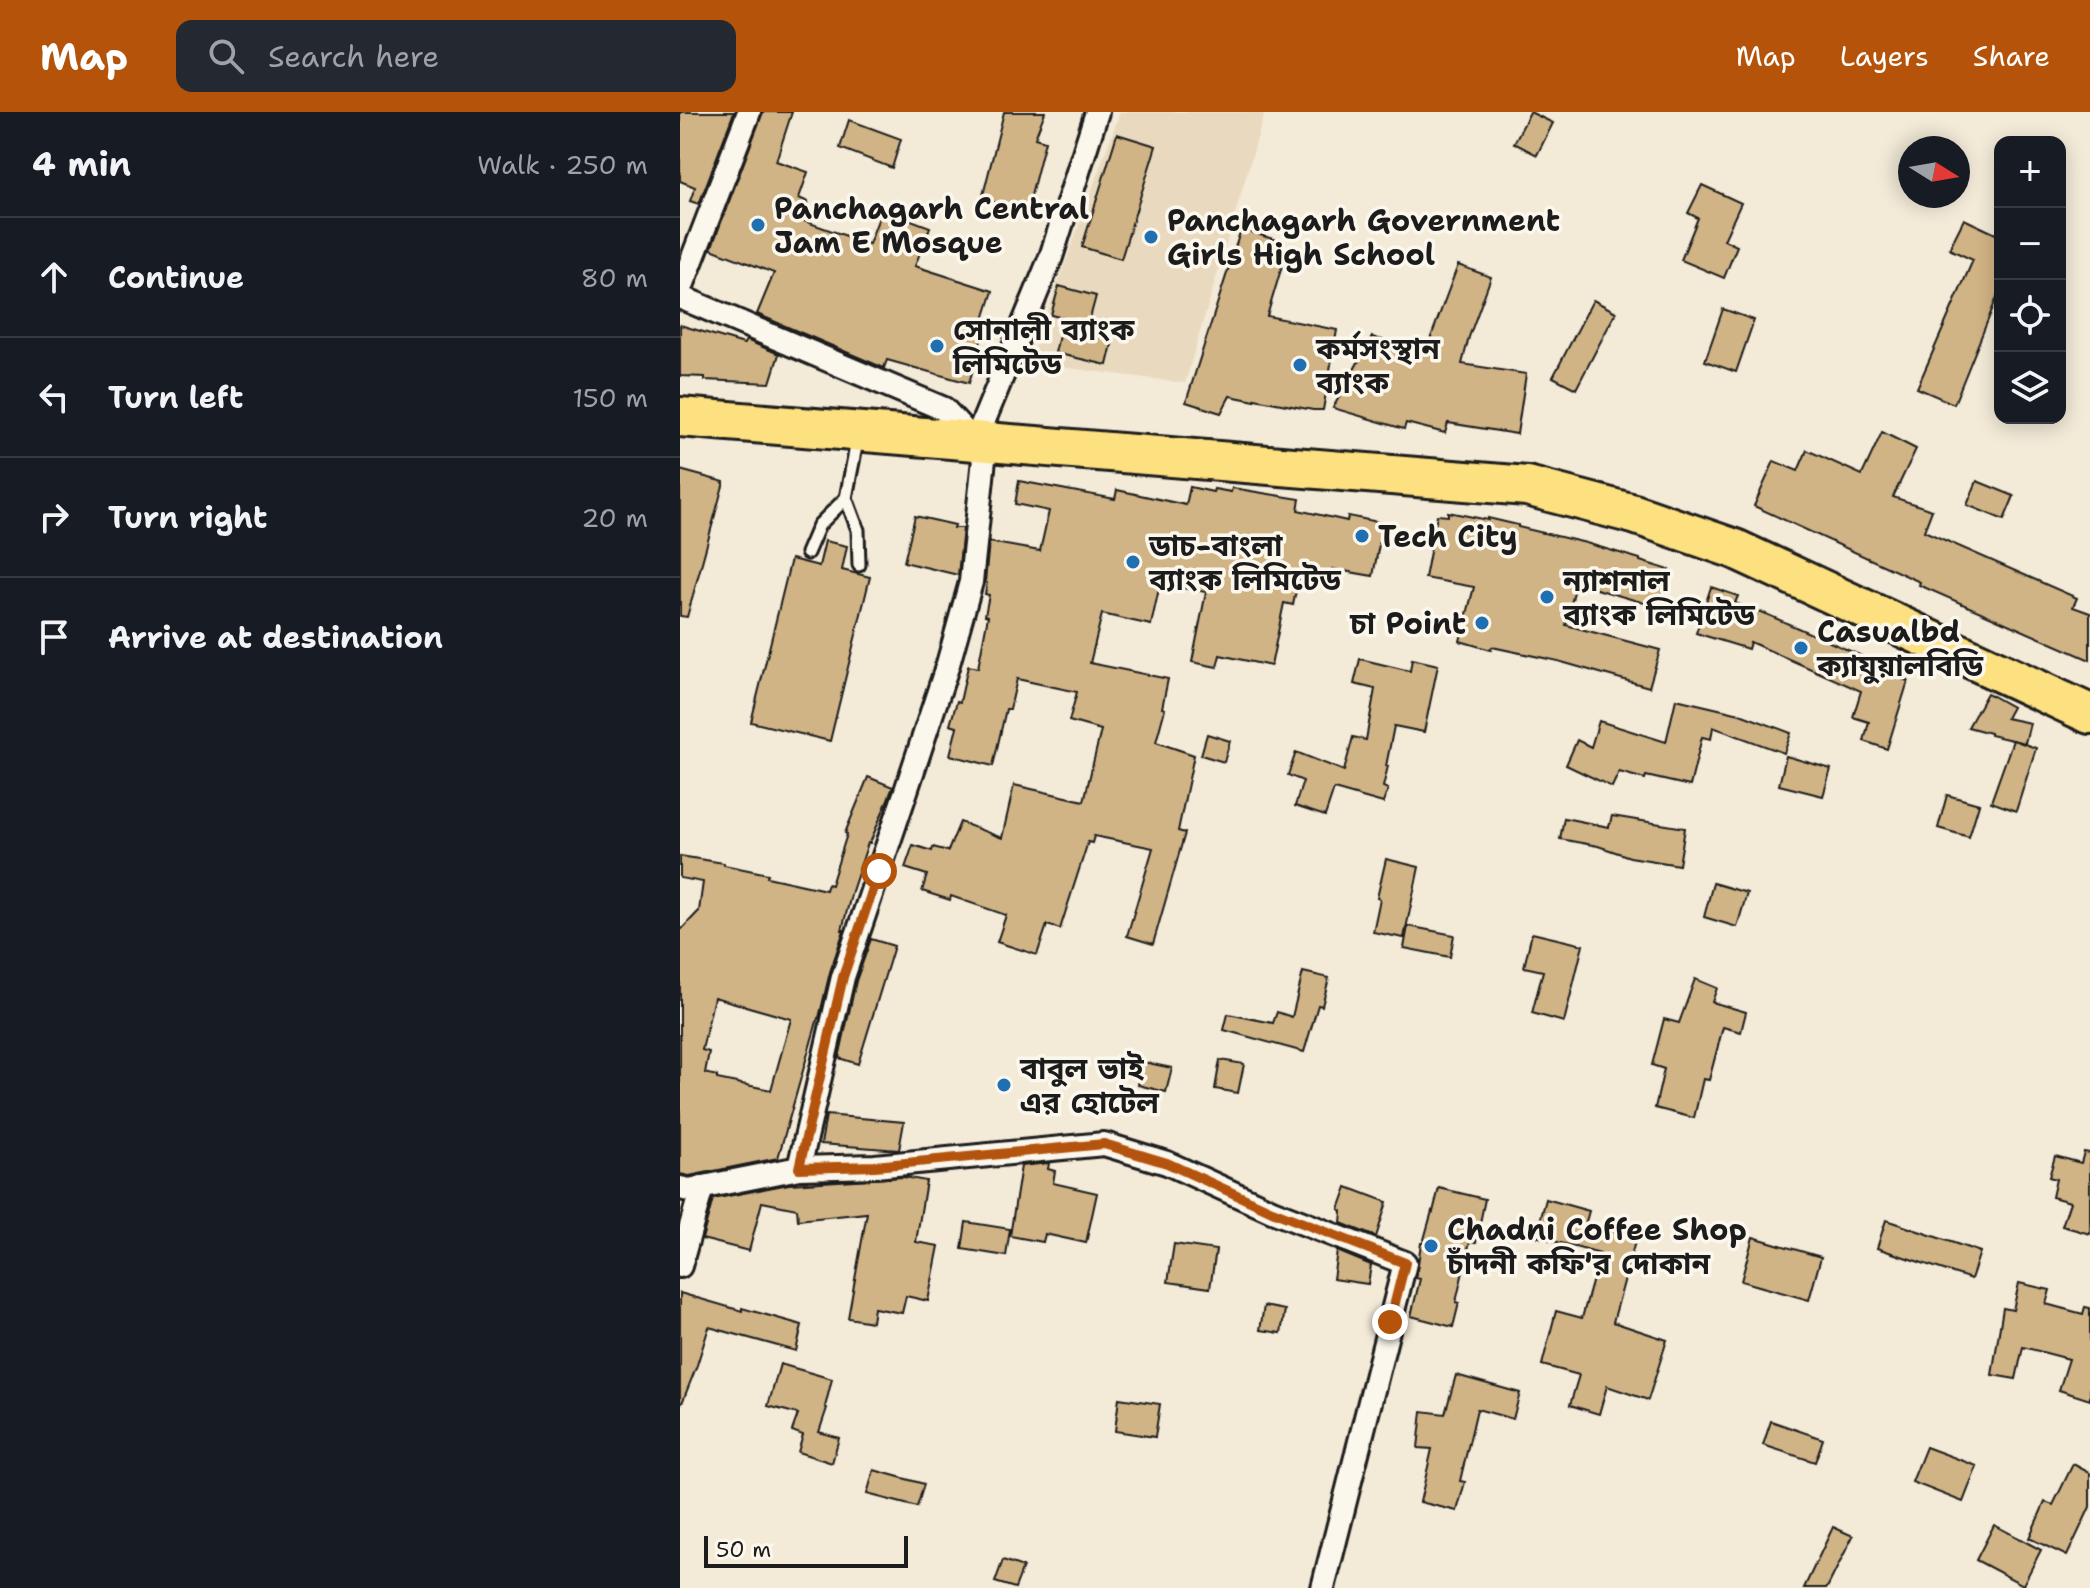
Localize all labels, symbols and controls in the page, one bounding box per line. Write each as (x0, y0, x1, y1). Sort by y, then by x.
search box (176, 20, 736, 92)
text: Map (40, 31, 128, 82)
icon: search (204, 34, 248, 78)
text: Search here (268, 36, 439, 77)
text: Map (1736, 37, 1796, 75)
text: Layers (1840, 37, 1929, 75)
text: Share (1973, 37, 2050, 75)
north arrow (1898, 136, 1970, 208)
map controls (1994, 136, 2066, 424)
button: + (1994, 136, 2066, 208)
text: 4 min (32, 141, 131, 187)
text: Walk · 250 m (477, 147, 648, 182)
place label: Panchagarh Central Jam E Mosque (774, 188, 1089, 263)
place label: Panchagarh Government Girls High School (1167, 200, 1560, 275)
button: − (1994, 208, 2066, 280)
marker: Panchagarh Central Jam E Mosque (749, 216, 767, 234)
marker: Panchagarh Government Girls High School (1142, 228, 1160, 246)
icon: ahead (32, 255, 76, 299)
text: Continue (108, 257, 244, 298)
text: 80 m (581, 260, 648, 295)
button: locate (1994, 280, 2066, 352)
place label: সোনালী ব্যাংক লিমিটেড (952, 309, 1135, 384)
place label: কর্মসংস্থান ব্যাংক (1315, 328, 1440, 403)
marker: সোনালী ব্যাংক লিমিটেড (928, 337, 946, 355)
button: layers (1994, 352, 2066, 424)
marker: কর্মসংস্থান ব্যাংক (1291, 356, 1309, 374)
icon: left (32, 375, 76, 419)
text: Turn left (108, 377, 243, 418)
text: 150 m (572, 380, 648, 415)
icon: right (32, 495, 76, 539)
text: Turn right (108, 497, 267, 538)
text: 20 m (581, 500, 648, 535)
place label: Tech City (1378, 516, 1518, 557)
place label: ডাচ-বাংলা ব্যাংক লিমিটেড (1148, 525, 1341, 600)
marker: Tech City (1353, 527, 1371, 545)
marker: ডাচ-বাংলা ব্যাংক লিমিটেড (1124, 553, 1142, 571)
place label: ন্যাশনাল ব্যাংক লিমিটেড (1562, 560, 1755, 635)
marker: ন্যাশনাল ব্যাংক লিমিটেড (1538, 588, 1556, 606)
place label: চা Point (1349, 603, 1466, 644)
place label: Casualbd ক্যাযুয়ালবিডি (1816, 611, 1984, 686)
marker: চা Point (1473, 614, 1491, 632)
icon: arrive (32, 615, 76, 659)
text: Arrive at destination (108, 617, 443, 658)
marker: Casualbd ক্যাযুয়ালবিডি (1792, 639, 1810, 657)
route start (861, 853, 897, 889)
place label: বাবুল ভাই এর হোটেল (1019, 1048, 1160, 1123)
marker: বাবুল ভাই এর হোটেল (995, 1076, 1013, 1094)
place label: Chadni Coffee Shop চাঁদনী কফি'র দোকান (1446, 1209, 1747, 1284)
marker: Chadni Coffee Shop চাঁদনী কফি'র দোকান (1422, 1237, 1440, 1255)
route end (1372, 1304, 1408, 1340)
scale bar (704, 1532, 908, 1568)
text: 50 m (716, 1535, 771, 1564)

